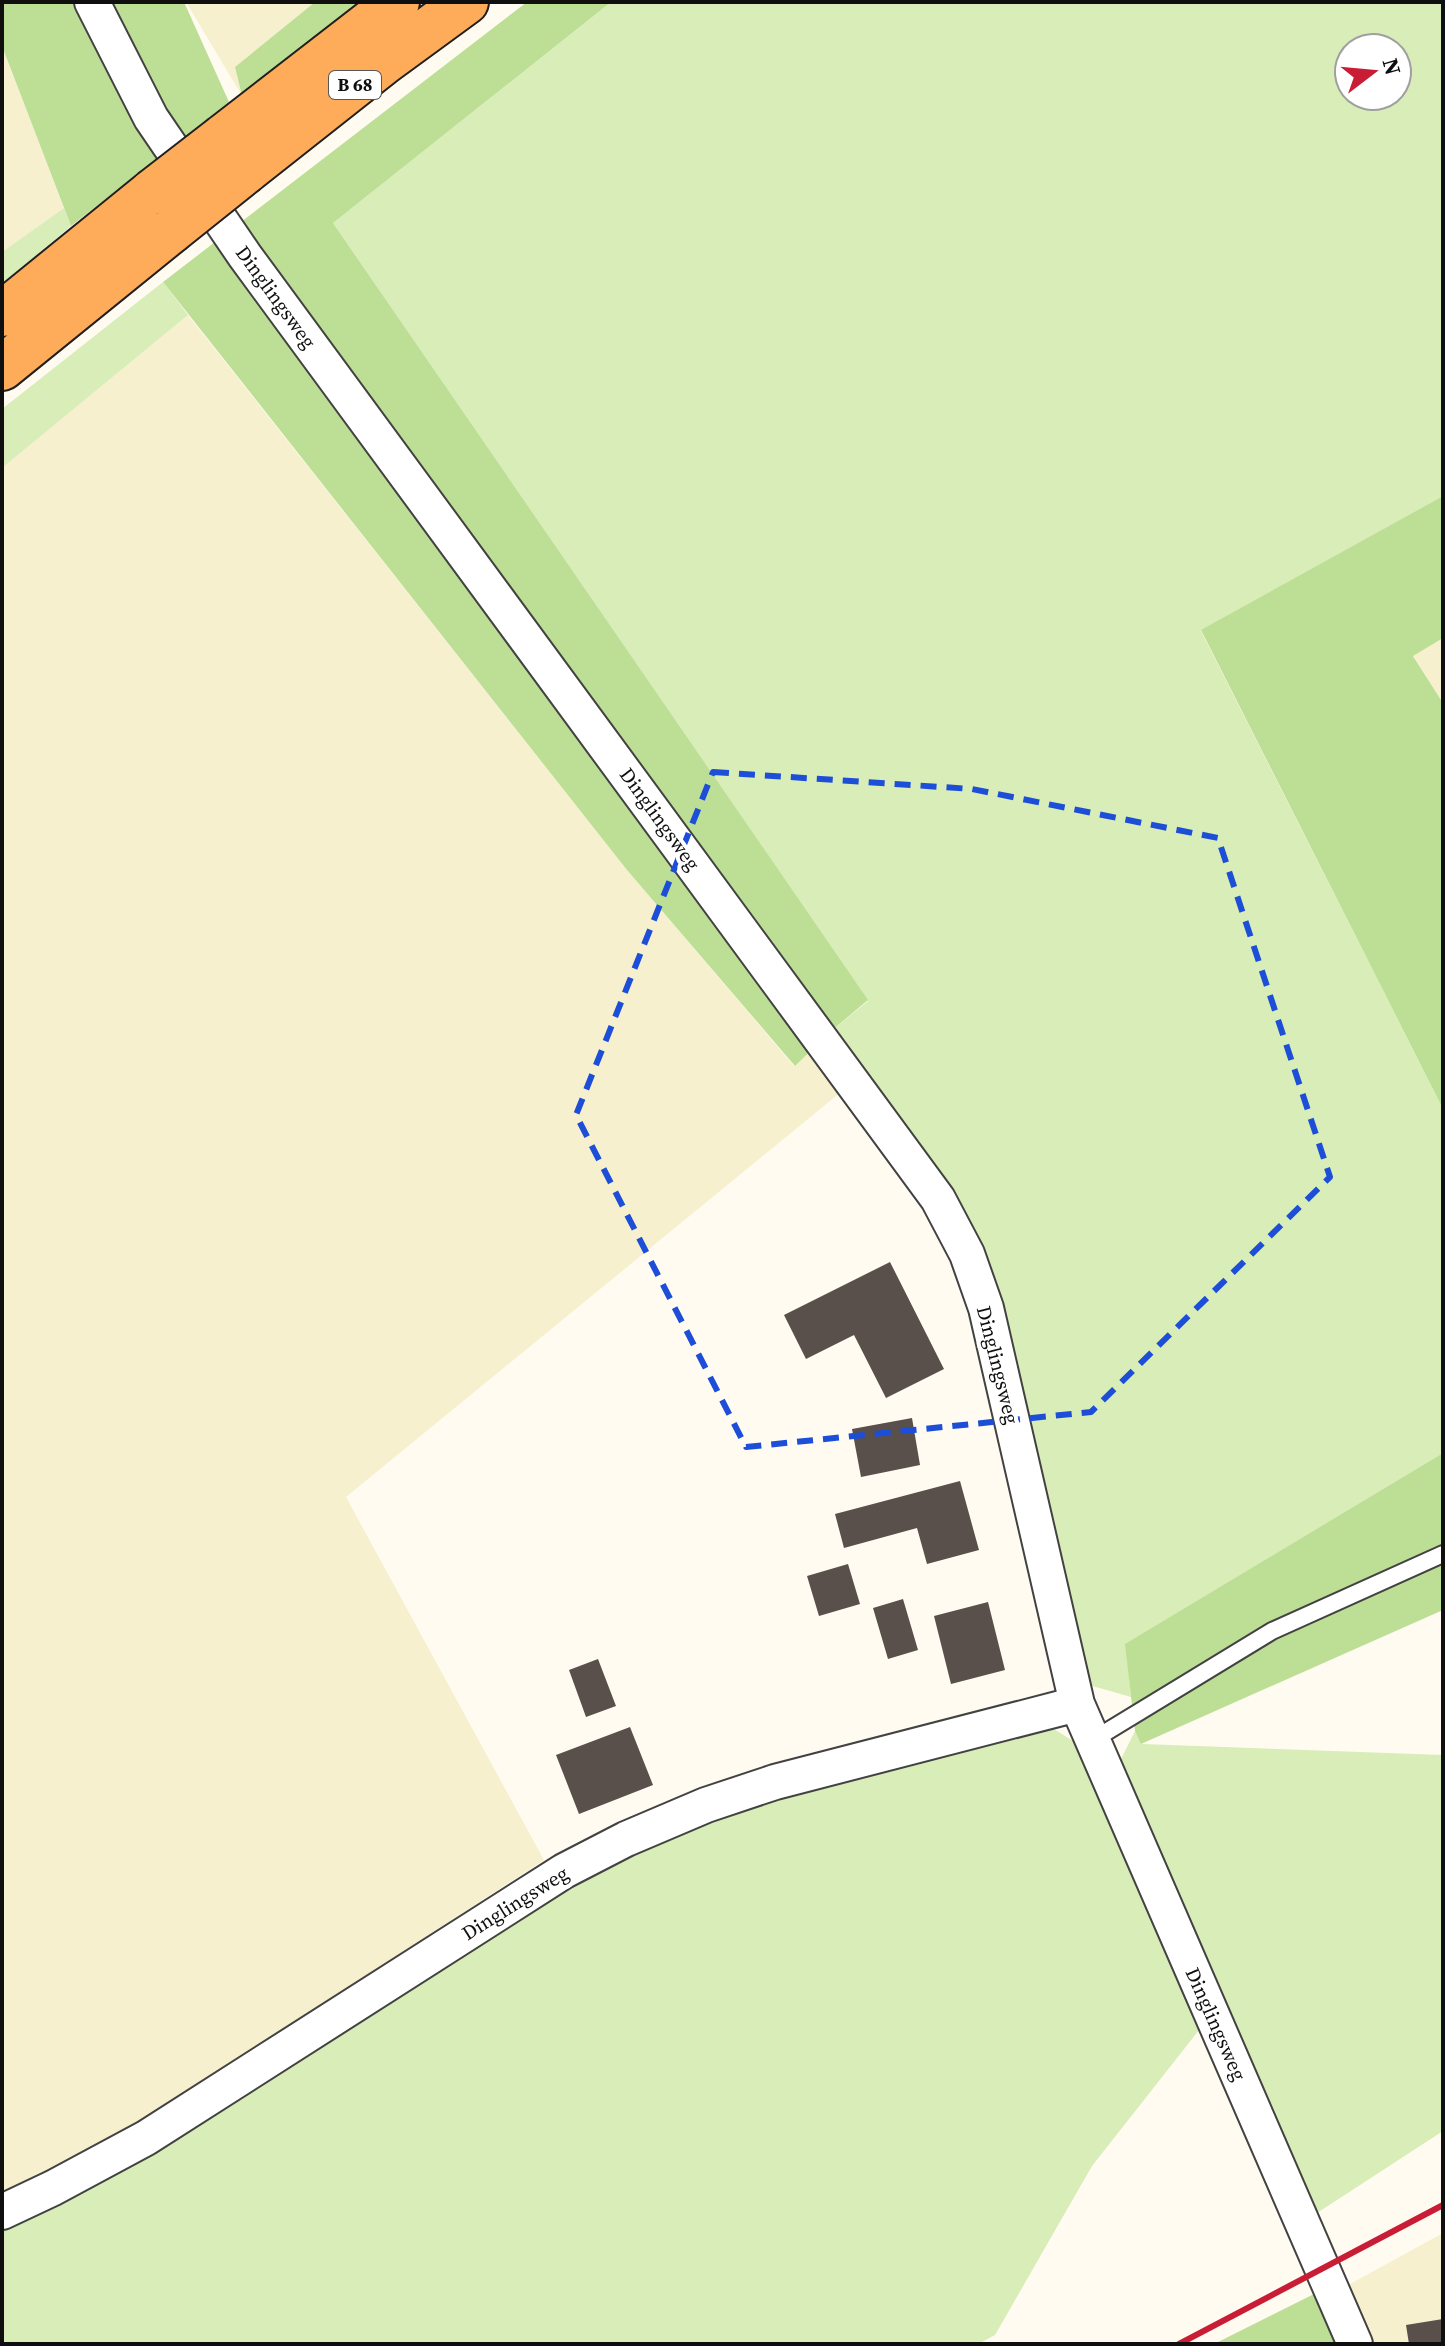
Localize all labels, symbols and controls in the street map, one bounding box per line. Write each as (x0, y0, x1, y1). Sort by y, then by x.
north arrow (1333, 32, 1413, 112)
text: N (1376, 55, 1409, 78)
road number: B 68 (329, 71, 381, 99)
street label: Dinglingsweg (229, 240, 323, 354)
street label: Dinglingsweg (613, 762, 707, 876)
street label: Dinglingsweg (970, 1303, 1026, 1427)
street label: Dinglingsweg (456, 1859, 574, 1947)
street label: Dinglingsweg (1179, 1963, 1253, 2085)

